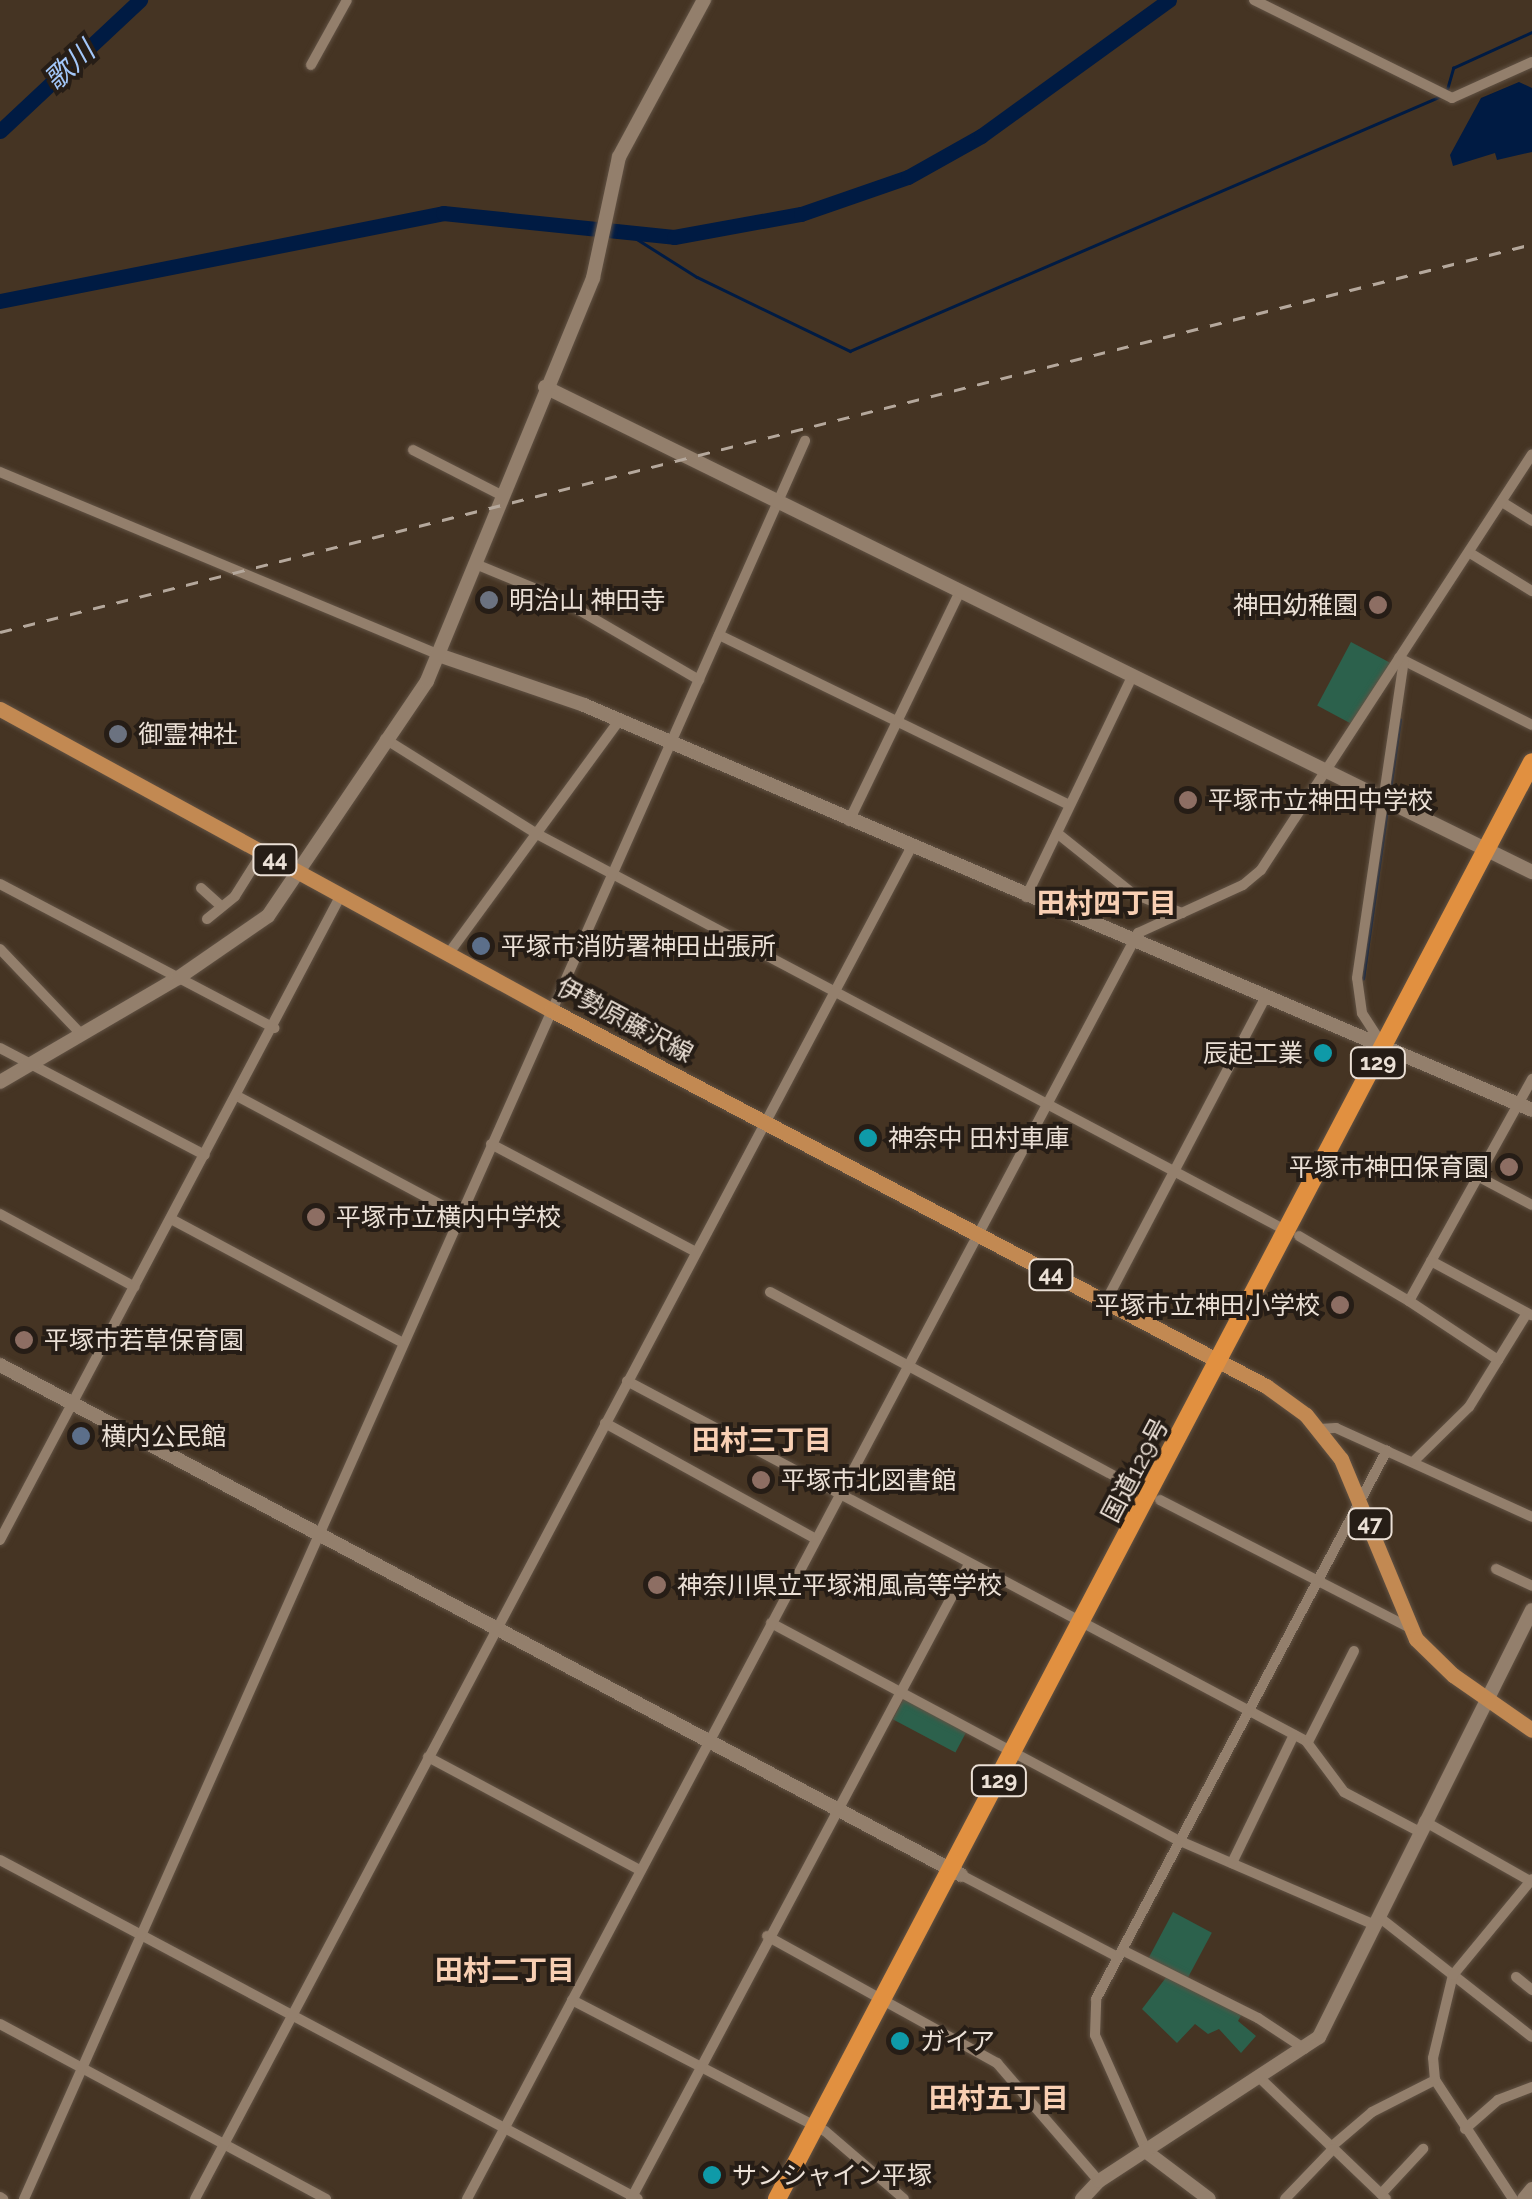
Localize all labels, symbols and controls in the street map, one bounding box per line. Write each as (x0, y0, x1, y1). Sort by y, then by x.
water label: 歌川 (38, 35, 102, 97)
place label: 明治山 神田寺 (509, 585, 665, 615)
marker: 明治山 神田寺 (478, 589, 500, 611)
place label: 神田幼稚園 (1233, 590, 1358, 620)
marker: 神田幼稚園 (1367, 594, 1389, 616)
place label: 御霊神社 (138, 719, 238, 749)
marker: 御霊神社 (107, 723, 129, 745)
place label: 平塚市立神田中学校 (1208, 785, 1433, 815)
marker: 平塚市立神田中学校 (1177, 789, 1199, 811)
road number: 44 (250, 843, 300, 877)
district label: 田村四丁目 (1037, 887, 1177, 921)
place label: 平塚市消防署神田出張所 (501, 931, 776, 961)
marker: 平塚市消防署神田出張所 (470, 935, 492, 957)
street label: 伊勢原藤沢線 (552, 972, 698, 1068)
place label: 辰起工業 (1203, 1038, 1303, 1068)
marker: 辰起工業 (1312, 1042, 1334, 1064)
road number: 129 (1348, 1046, 1408, 1080)
place label: 神奈中 田村車庫 (888, 1123, 1069, 1153)
marker: 神奈中 田村車庫 (857, 1127, 879, 1149)
place label: 平塚市神田保育園 (1289, 1152, 1489, 1182)
marker: 平塚市神田保育園 (1498, 1156, 1520, 1178)
place label: 平塚市立横内中学校 (336, 1202, 561, 1232)
marker: 平塚市立横内中学校 (305, 1206, 327, 1228)
road number: 44 (1026, 1258, 1076, 1292)
place label: 平塚市立神田小学校 (1095, 1290, 1320, 1320)
marker: 平塚市立神田小学校 (1329, 1294, 1351, 1316)
place label: 平塚市若草保育園 (44, 1325, 244, 1355)
marker: 平塚市若草保育園 (13, 1329, 35, 1351)
street label: 国道129号 (1095, 1413, 1175, 1527)
place label: 横内公民館 (101, 1421, 226, 1451)
district label: 田村三丁目 (692, 1424, 832, 1458)
marker: 横内公民館 (70, 1425, 92, 1447)
place label: 平塚市北図書館 (781, 1465, 956, 1495)
marker: 平塚市北図書館 (750, 1469, 772, 1491)
road number: 47 (1348, 1507, 1392, 1541)
place label: 神奈川県立平塚湘風高等学校 (677, 1570, 1002, 1600)
marker: 神奈川県立平塚湘風高等学校 (646, 1574, 668, 1596)
road number: 129 (969, 1764, 1029, 1798)
district label: 田村二丁目 (435, 1954, 575, 1988)
place label: ガイア (920, 2026, 995, 2056)
marker: ガイア (889, 2030, 911, 2052)
district label: 田村五丁目 (929, 2082, 1069, 2116)
place label: サンシャイン平塚 (732, 2160, 932, 2190)
marker: サンシャイン平塚 (701, 2164, 723, 2186)

